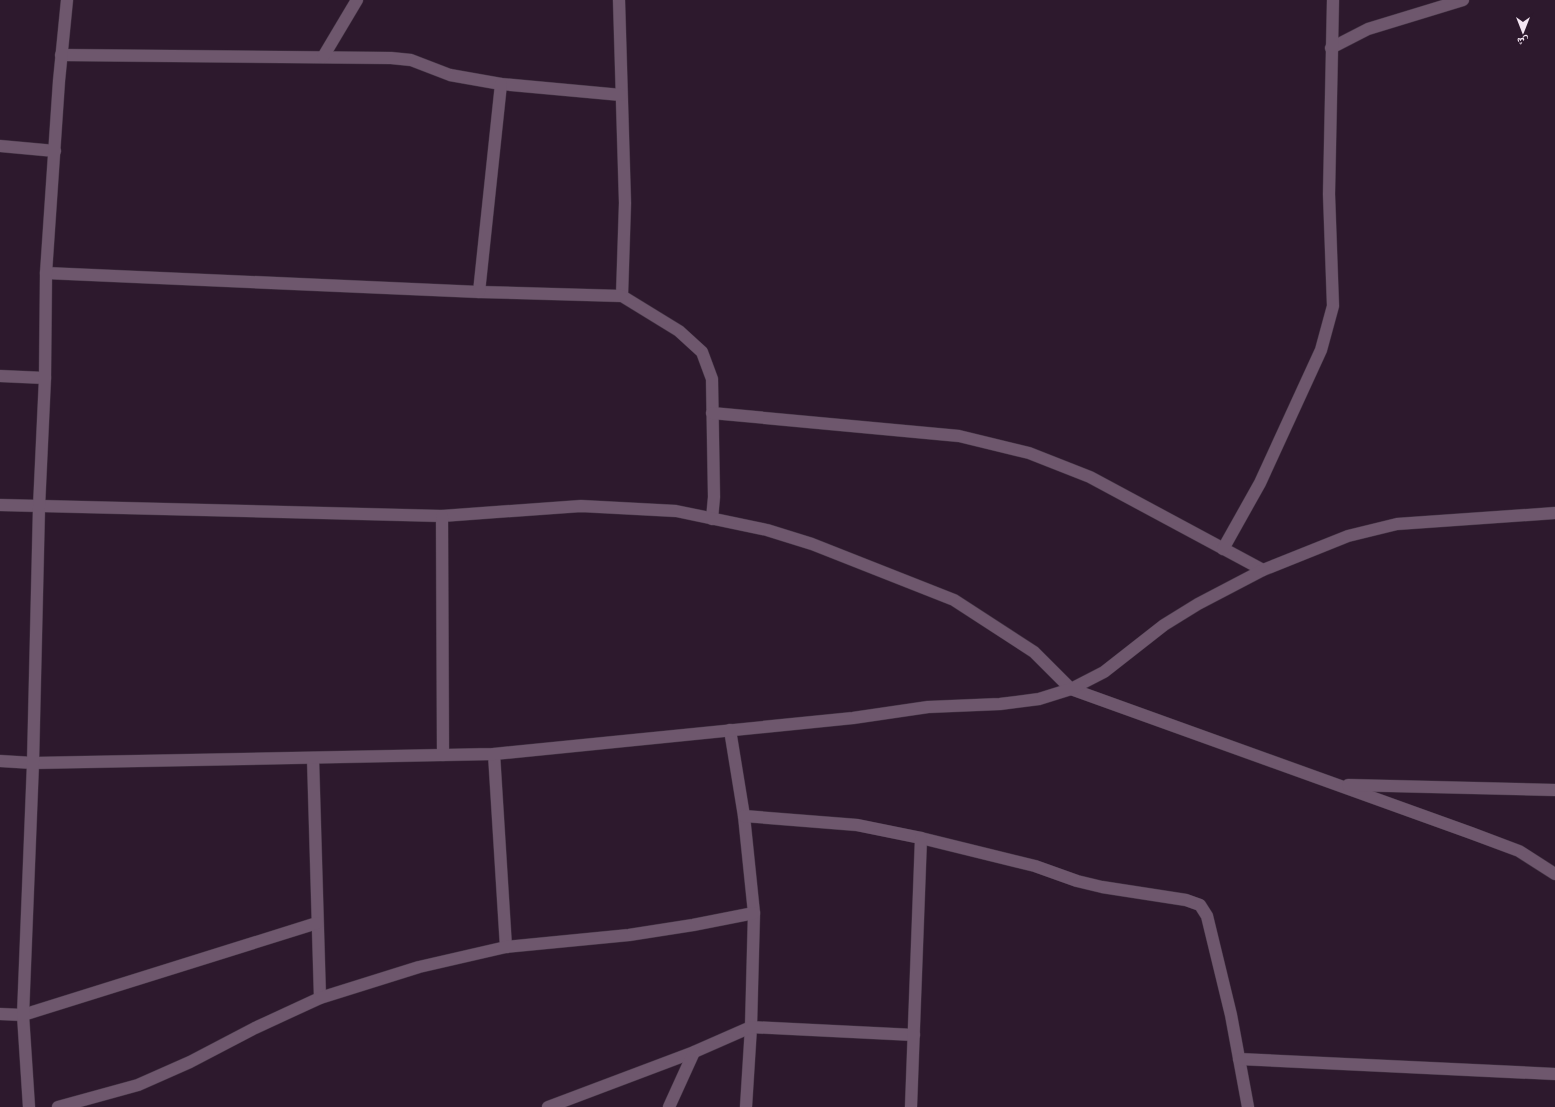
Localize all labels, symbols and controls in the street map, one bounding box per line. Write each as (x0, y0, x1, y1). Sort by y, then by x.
north arrow (1503, 12, 1543, 52)
text: ش (1517, 34, 1529, 48)

